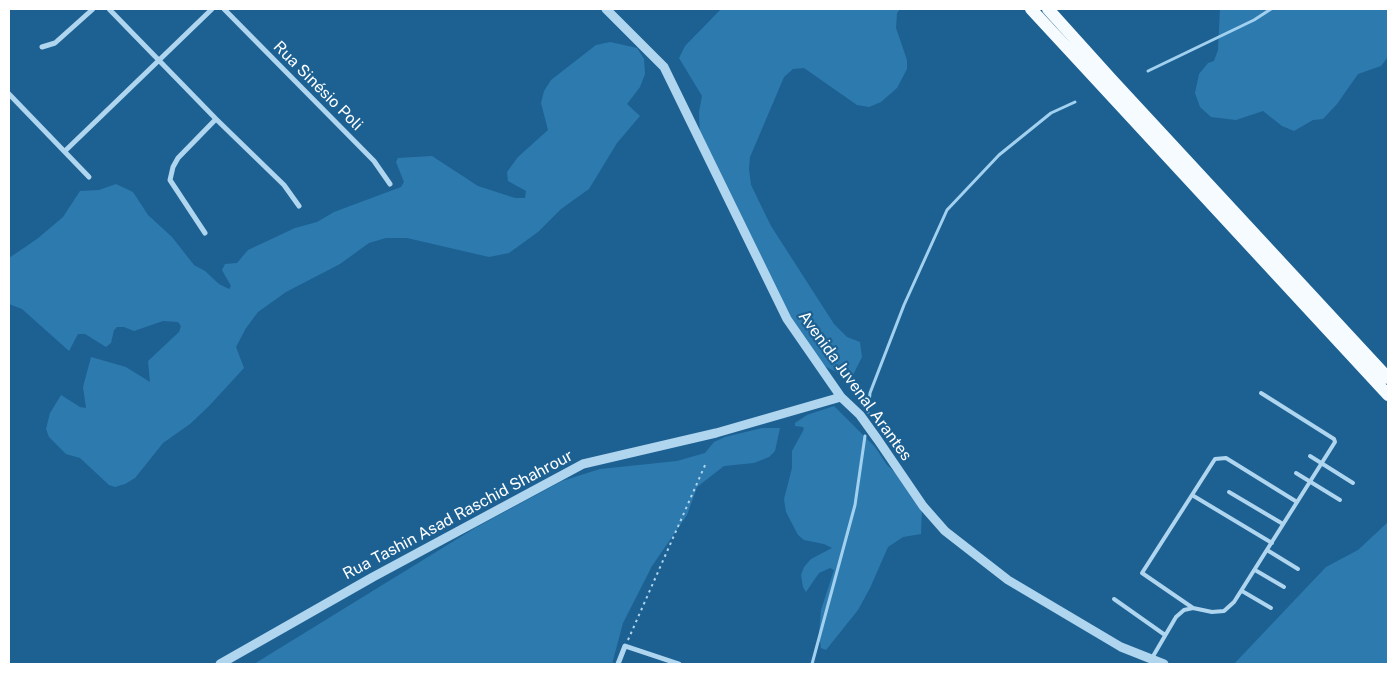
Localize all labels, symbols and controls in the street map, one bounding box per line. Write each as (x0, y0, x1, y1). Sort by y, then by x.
street label: Rua Sinésio Poli (269, 37, 367, 135)
street label: Avenida Juvenal Arantes (794, 307, 916, 465)
street label: Rua Tashin Asad Raschid Shahrour (340, 446, 576, 584)

